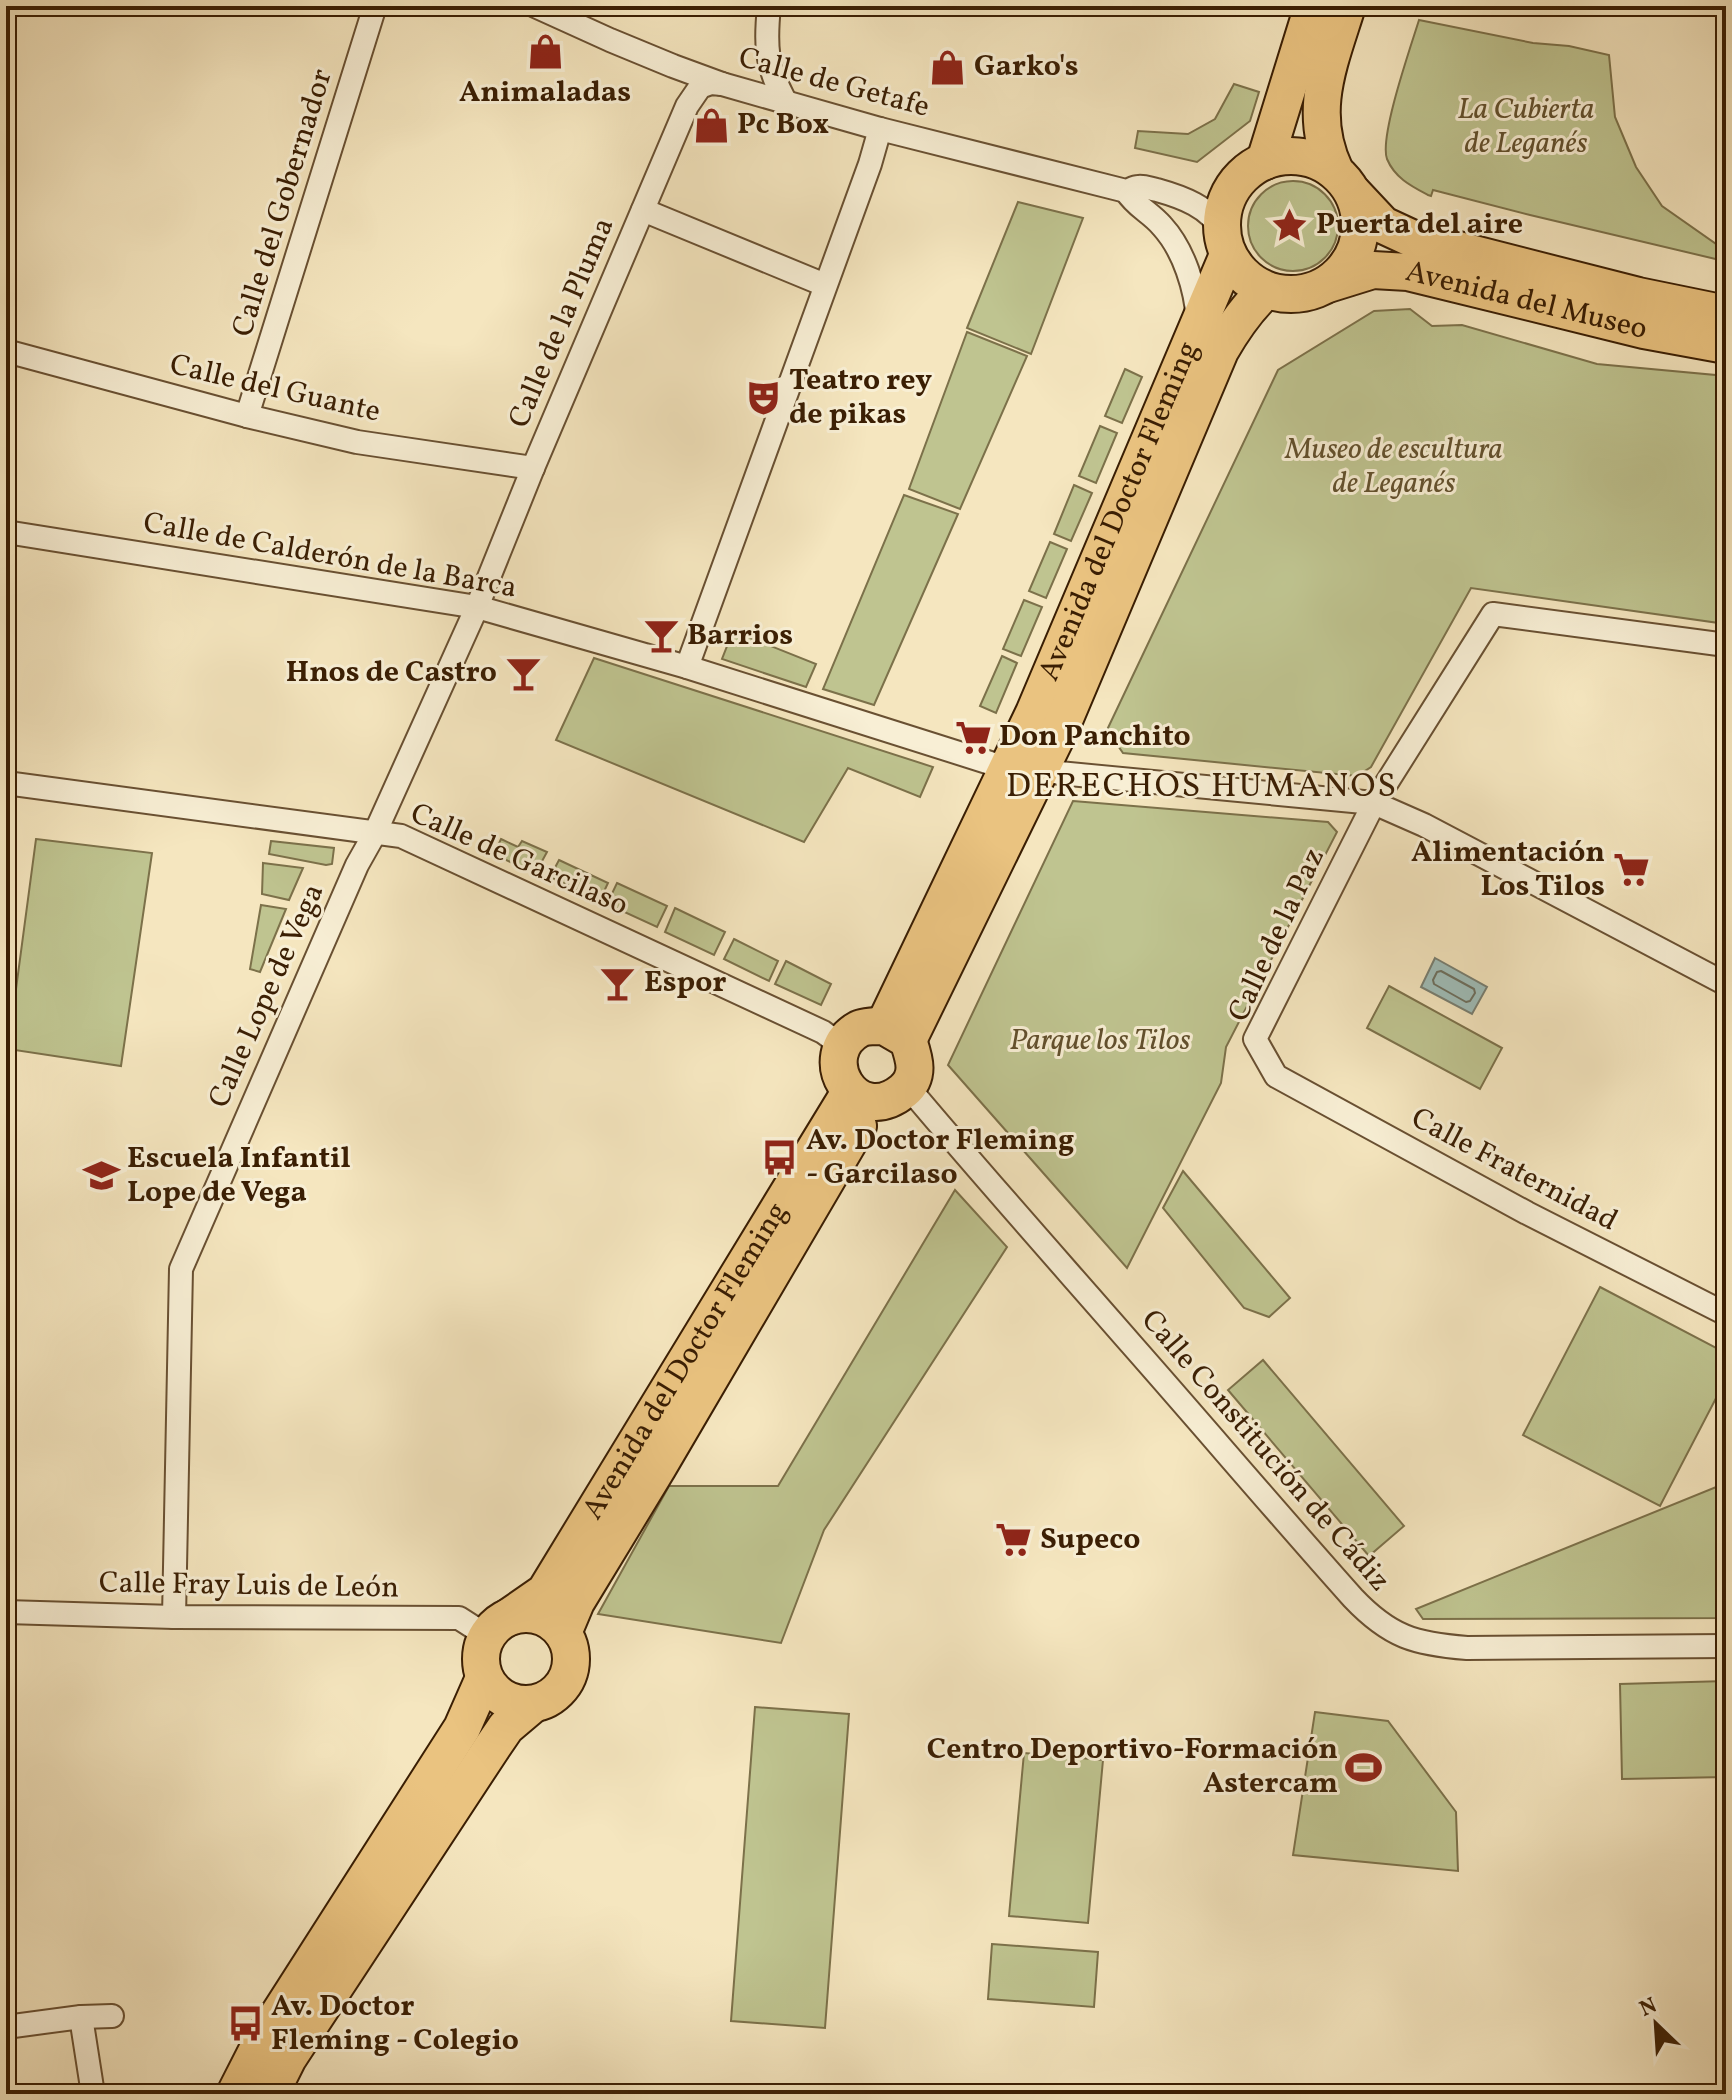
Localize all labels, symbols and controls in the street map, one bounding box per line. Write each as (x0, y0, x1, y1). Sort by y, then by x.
shop icon: Animaladas (526, 33, 564, 71)
street label: Calle de Getafe (734, 37, 934, 129)
place label: Garko's (974, 46, 1079, 88)
shop icon: Garko's (929, 48, 967, 86)
street label: Calle del Gobernador (222, 64, 344, 342)
place label: Animaladas (459, 72, 631, 114)
park label: La Cubierta de Leganés (1458, 89, 1594, 165)
place label: Pc Box (737, 104, 829, 146)
shop icon: Pc Box (692, 106, 730, 144)
place label: Puerta del aire (1316, 204, 1523, 246)
place icon: Puerta del aire (1271, 206, 1309, 244)
street label: Calle de la Pluma (499, 211, 625, 435)
street label: Avenida del Museo (1401, 251, 1651, 351)
street label: Avenida del Doctor Fleming (1029, 335, 1210, 688)
street label: Calle del Guante (166, 344, 384, 434)
place label: Teatro rey de pikas (789, 360, 932, 436)
theatre icon: Teatro rey de pikas (744, 379, 782, 417)
park label: Museo de escultura de Leganés (1284, 429, 1503, 505)
street label: Calle de Calderón de la Barca (140, 502, 520, 610)
place label: Barrios (687, 615, 793, 657)
bar icon: Barrios (642, 617, 680, 655)
place label: Hnos de Castro (286, 652, 497, 694)
bar icon: Hnos de Castro (504, 654, 542, 692)
place label: Don Panchito (999, 716, 1191, 758)
supermarket icon: Don Panchito (954, 718, 992, 756)
district label: DERECHOS HUMANOS (1006, 764, 1398, 811)
street label: Calle de Garcilaso (403, 793, 635, 927)
place label: Alimentación Los Tilos (1411, 832, 1605, 908)
street label: Calle de la Paz (1218, 841, 1336, 1029)
supermarket icon: Alimentación Los Tilos (1612, 851, 1650, 889)
street label: Calle Lope de Vega (199, 877, 335, 1115)
place label: Espor (644, 962, 726, 1004)
bar icon: Espor (599, 964, 637, 1002)
park label: Parque los Tilos (1010, 1020, 1191, 1062)
street label: Calle Fraternidad (1403, 1098, 1625, 1242)
place label: Av. Doctor Fleming - Garcilaso (806, 1120, 1075, 1196)
place label: Escuela Infantil Lope de Vega (127, 1138, 351, 1214)
bus stop icon: Av. Doctor Fleming - Garcilaso (761, 1139, 799, 1177)
school or university icon: Escuela Infantil Lope de Vega (82, 1157, 120, 1195)
street label: Avenida del Doctor Fleming (573, 1195, 799, 1528)
street label: Calle Constitución de Cádiz (1131, 1301, 1399, 1601)
place label: Supeco (1040, 1519, 1140, 1561)
supermarket icon: Supeco (995, 1521, 1033, 1559)
street label: Calle Fray Luis de León (99, 1562, 399, 1610)
place label: Centro Deportivo-Formación Astercam (927, 1729, 1338, 1805)
sports icon: Centro Deportivo-Formación Astercam (1345, 1748, 1383, 1786)
north arrow (1616, 1984, 1696, 2064)
place label: Av. Doctor Fleming - Colegio (271, 1986, 519, 2062)
text: N (1635, 1991, 1662, 2026)
bus stop icon: Av. Doctor Fleming - Colegio (226, 2005, 264, 2043)

